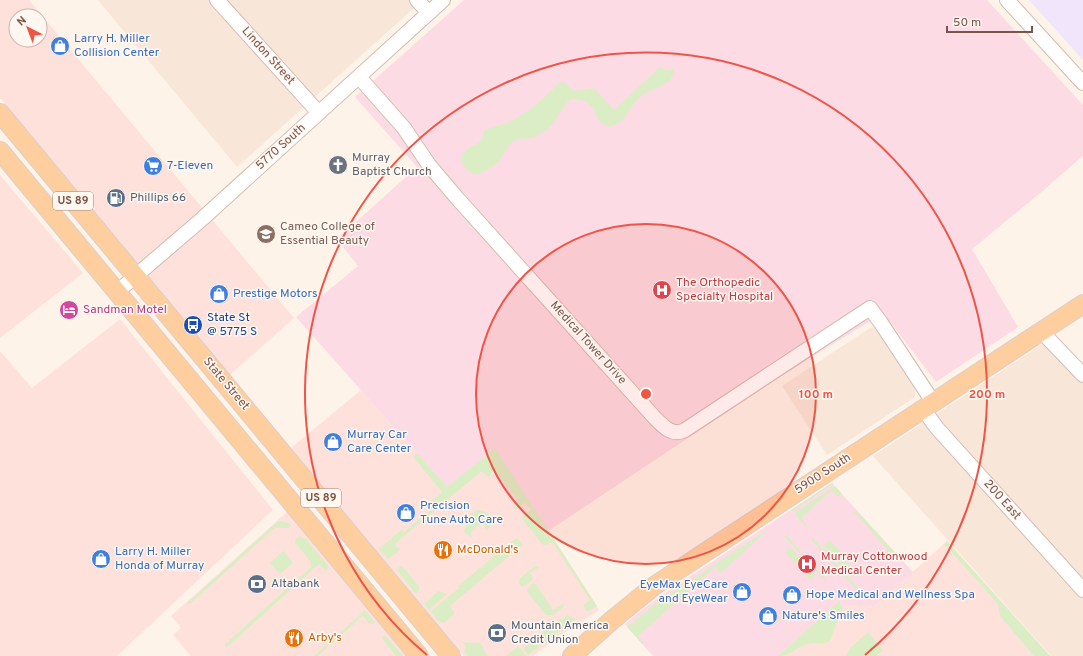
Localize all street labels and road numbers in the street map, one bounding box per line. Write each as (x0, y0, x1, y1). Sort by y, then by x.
street label: Lindon Street (238, 24, 298, 88)
street label: 5770 South (253, 120, 309, 174)
road number: US 89 (53, 192, 93, 210)
street label: Medical Tower Drive (546, 298, 630, 388)
street label: State Street (199, 354, 253, 414)
street label: 5900 South (792, 450, 854, 498)
street label: 200 East (980, 476, 1024, 524)
road number: US 89 (301, 489, 341, 507)

